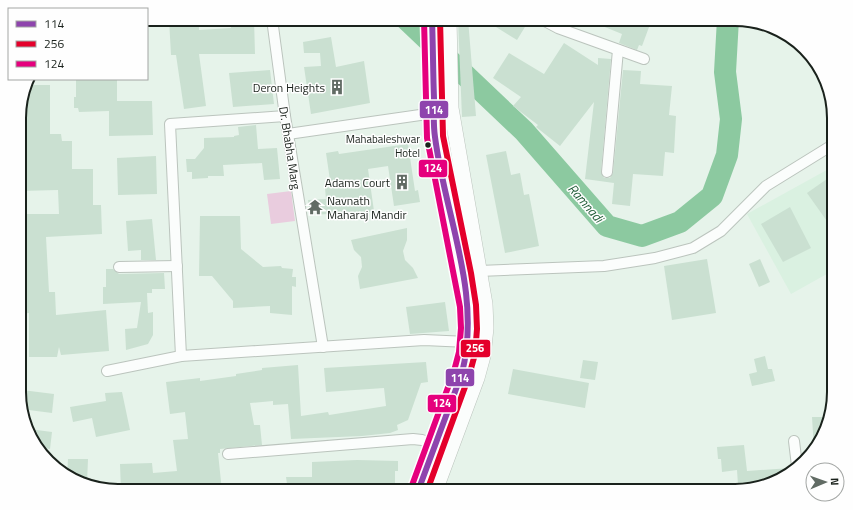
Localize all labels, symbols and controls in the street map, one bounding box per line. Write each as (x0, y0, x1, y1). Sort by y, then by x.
legend (8, 8, 148, 80)
text: 114 (44, 14, 64, 33)
text: 256 (44, 34, 64, 53)
text: 124 (44, 54, 64, 73)
place label: Deron Heights (253, 78, 325, 97)
building icon: Deron Heights (328, 78, 346, 96)
line badge: 114 (419, 100, 449, 119)
text: 114 (425, 102, 443, 118)
street label: Dr. Bhabha Marg (274, 105, 306, 191)
place label: Mahabaleshwar Hotel (346, 131, 420, 161)
marker: Mahabaleshwar Hotel (423, 140, 433, 150)
line badge: 124 (418, 159, 448, 178)
text: 124 (424, 160, 442, 176)
place label: Adams Court (325, 173, 391, 192)
building icon: Adams Court (393, 173, 411, 191)
water label: Ramnadi (563, 179, 609, 228)
place label: Navnath Maharaj Mandir (327, 191, 407, 224)
temple icon: Navnath Maharaj Mandir (306, 198, 324, 216)
line badge: 256 (460, 339, 491, 358)
text: 256 (466, 340, 484, 356)
line badge: 114 (445, 368, 475, 387)
text: 114 (451, 370, 469, 386)
line badge: 124 (427, 394, 457, 413)
text: 124 (433, 395, 451, 411)
north arrow (805, 462, 845, 502)
text: N (827, 478, 843, 486)

